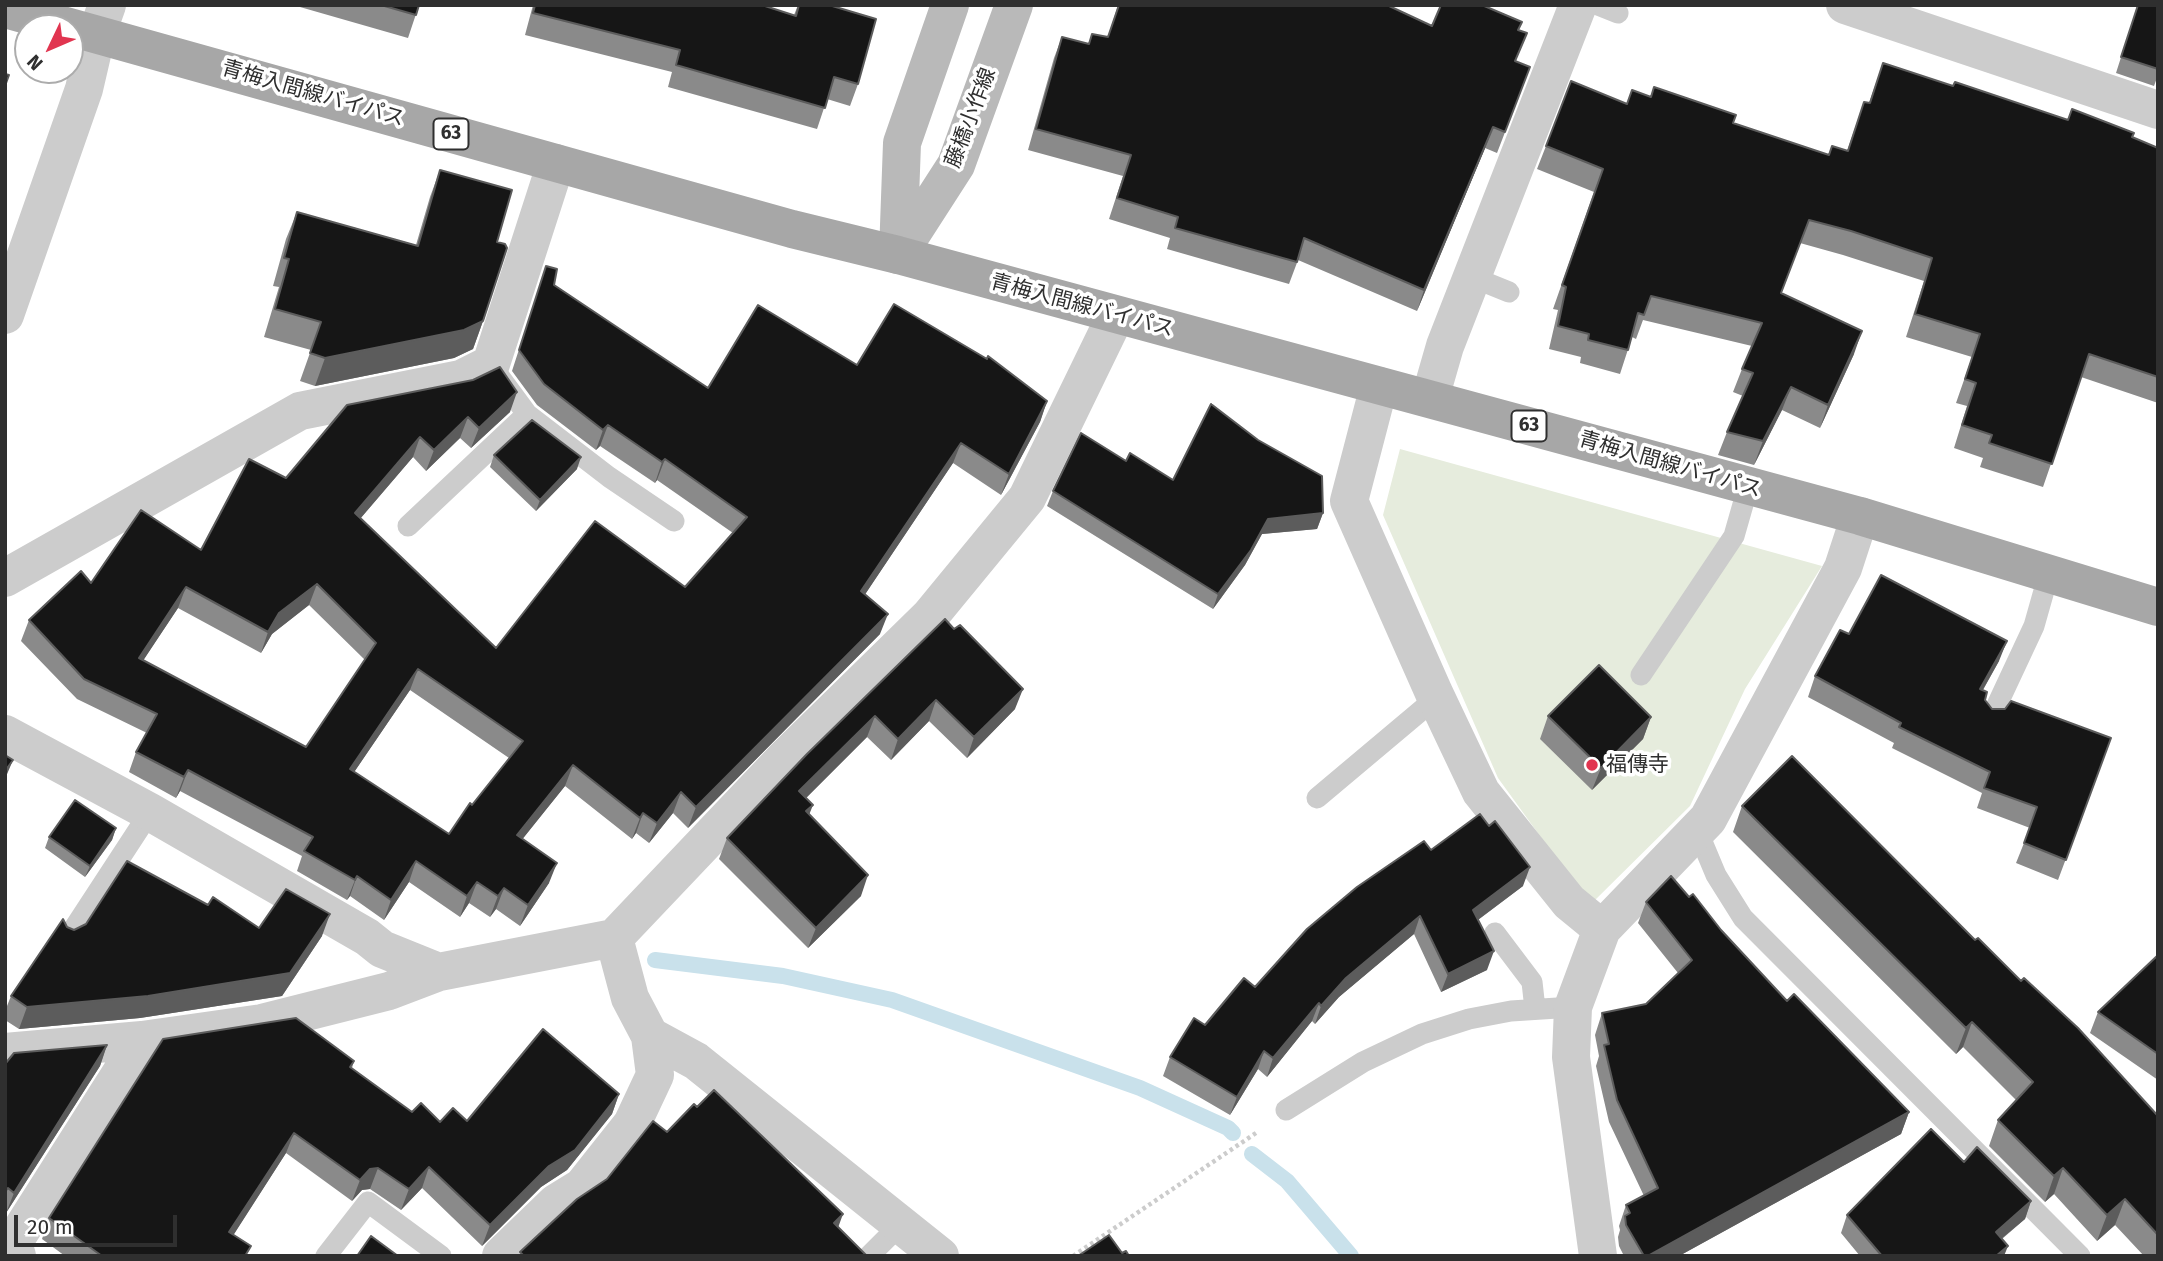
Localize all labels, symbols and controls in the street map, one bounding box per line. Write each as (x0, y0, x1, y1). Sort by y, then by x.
north arrow (14, 14, 84, 84)
text: N (22, 50, 48, 75)
street label: 青梅入間線バイパス (219, 56, 407, 132)
street label: 藤橋小作線 (940, 64, 1002, 172)
road number: 63 (434, 118, 468, 150)
street label: 青梅入間線バイパス (987, 269, 1177, 343)
road number: 63 (1512, 410, 1546, 442)
street label: 青梅入間線バイパス (1576, 427, 1764, 503)
place label: 福傳寺 (1606, 752, 1669, 778)
marker: 福傳寺 (1584, 757, 1600, 773)
scale bar (18, 1202, 180, 1246)
text: 20 m (27, 1214, 73, 1240)

